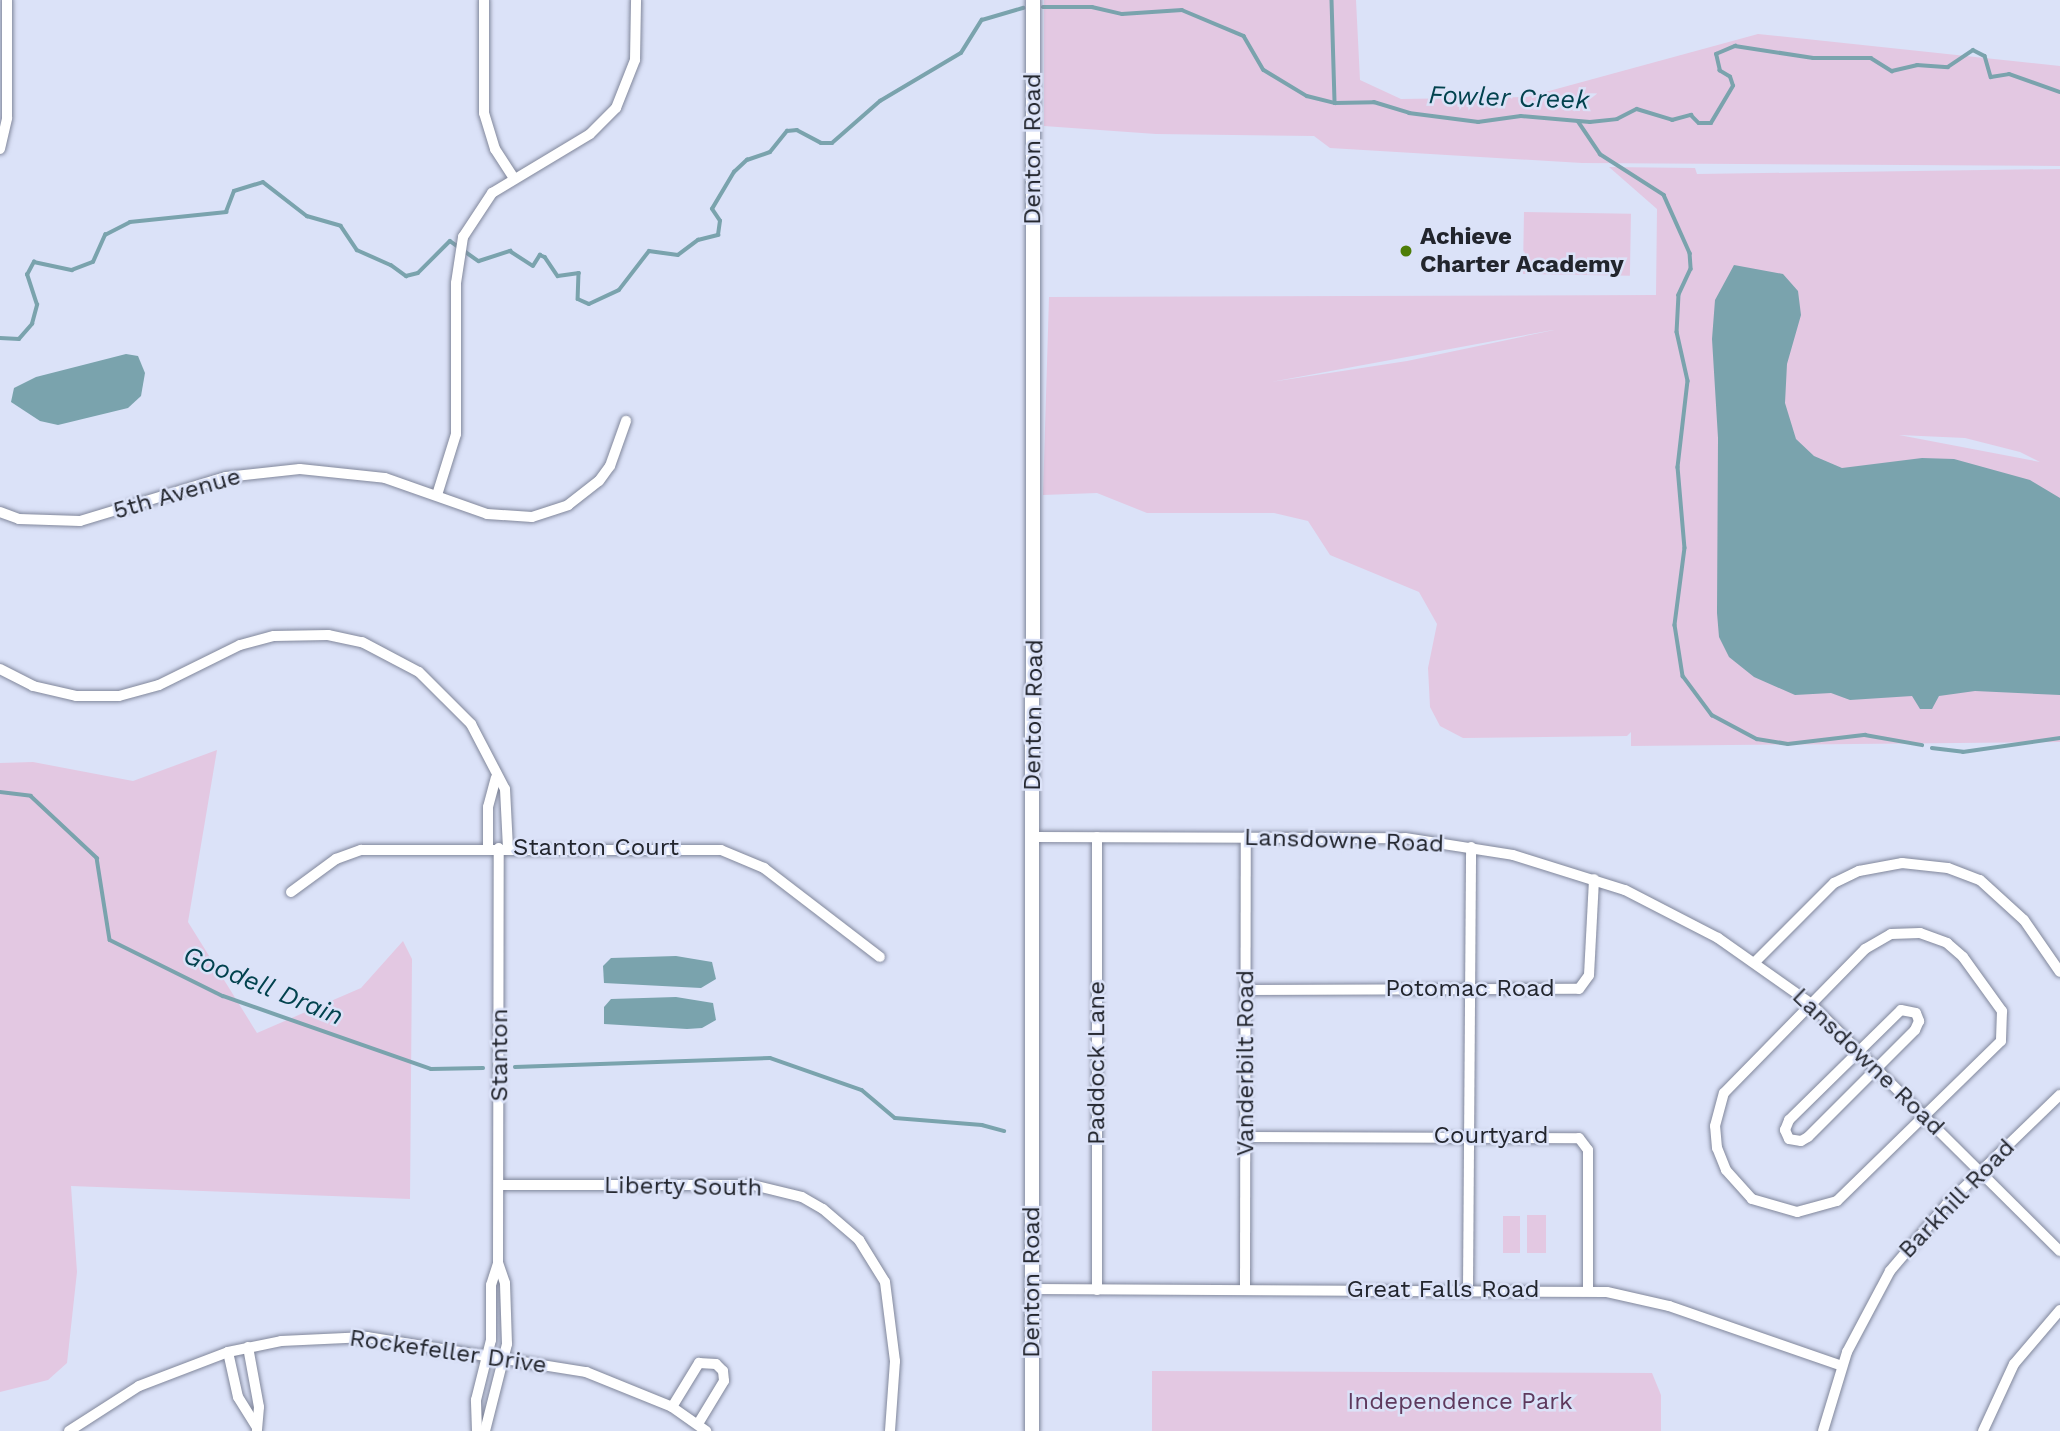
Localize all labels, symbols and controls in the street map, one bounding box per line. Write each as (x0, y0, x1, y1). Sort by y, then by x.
street label: Denton Road (1019, 73, 1047, 225)
water label: Fowler Creek (1428, 80, 1590, 116)
place label: Achieve Charter Academy (1420, 223, 1625, 279)
marker: Achieve Charter Academy (1398, 243, 1414, 259)
street label: 5th Avenue (110, 462, 244, 526)
street label: Denton Road (1018, 639, 1050, 791)
street label: Lansdowne Road (1244, 823, 1444, 859)
street label: Stanton Court (513, 834, 679, 862)
water label: Goodell Drain (178, 940, 348, 1032)
street label: Vanderbilt Road (1232, 970, 1260, 1156)
street label: Potomac Road (1385, 975, 1555, 1003)
street label: Paddock Lane (1083, 981, 1111, 1145)
street label: Lansdowne Road (1786, 982, 1950, 1142)
street label: Stanton (486, 1008, 514, 1102)
street label: Courtyard (1434, 1122, 1548, 1150)
street label: Barkhill Road (1893, 1133, 2021, 1265)
street label: Liberty South (603, 1171, 763, 1203)
street label: Denton Road (1018, 1206, 1046, 1358)
street label: Great Falls Road (1346, 1276, 1540, 1304)
street label: Rockefeller Drive (347, 1324, 549, 1380)
park label: Independence Park (1347, 1388, 1573, 1416)

